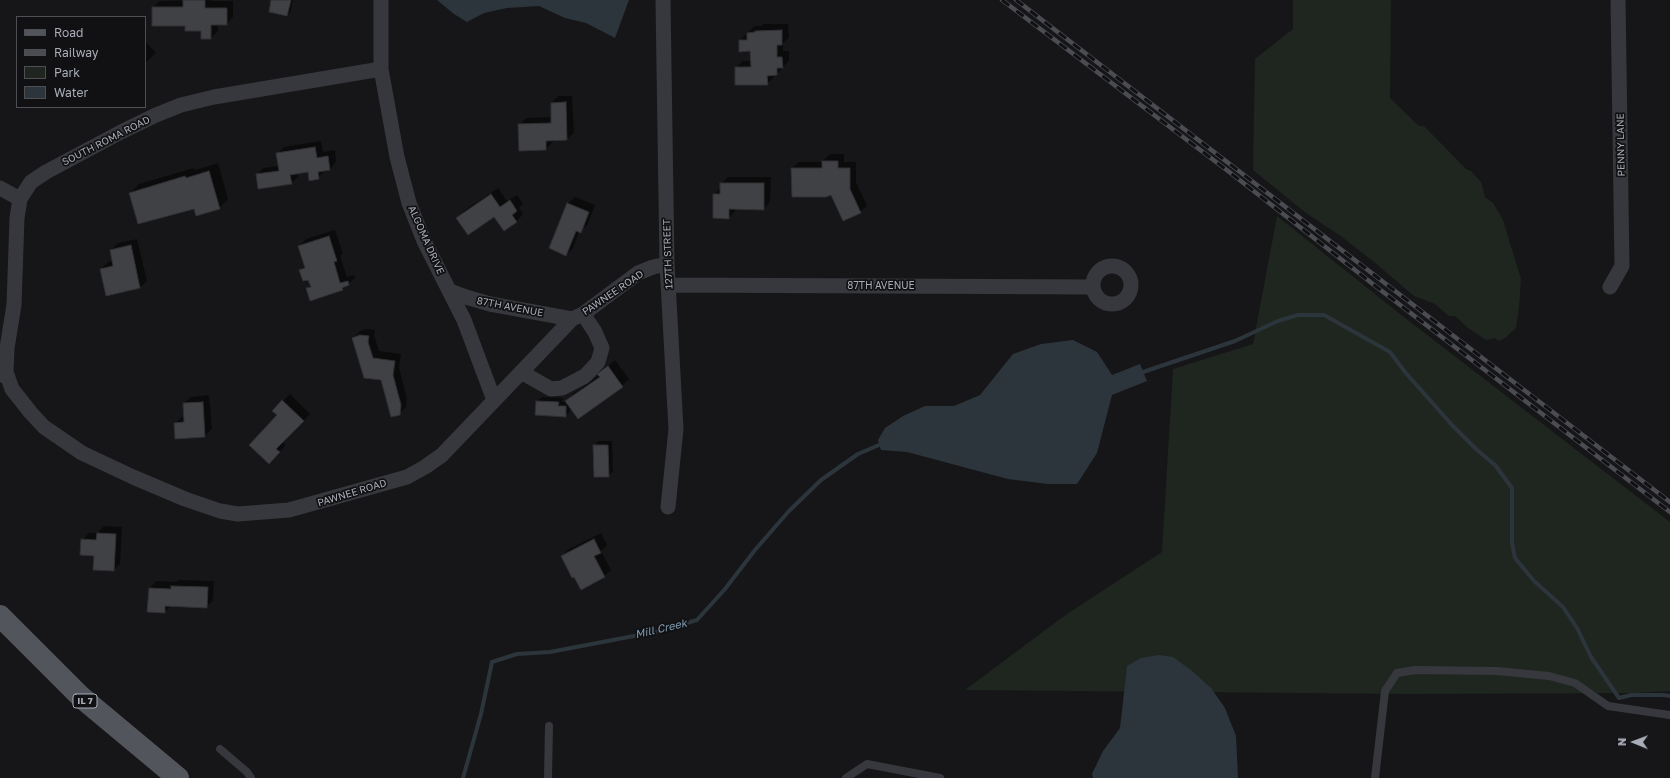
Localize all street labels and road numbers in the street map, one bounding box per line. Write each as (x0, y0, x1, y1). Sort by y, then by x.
street label: PENNY LANE (1614, 113, 1628, 177)
street label: SOUTH ROMA ROAD (60, 114, 152, 168)
street label: ALGOMA DRIVE (405, 204, 447, 276)
street label: 127TH STREET (661, 219, 675, 289)
street label: PAWNEE ROAD (580, 268, 646, 318)
street label: 87TH AVENUE (847, 280, 915, 292)
street label: 87TH AVENUE (476, 295, 544, 319)
street label: PAWNEE ROAD (316, 477, 388, 509)
road number: IL 7 (73, 694, 97, 708)

